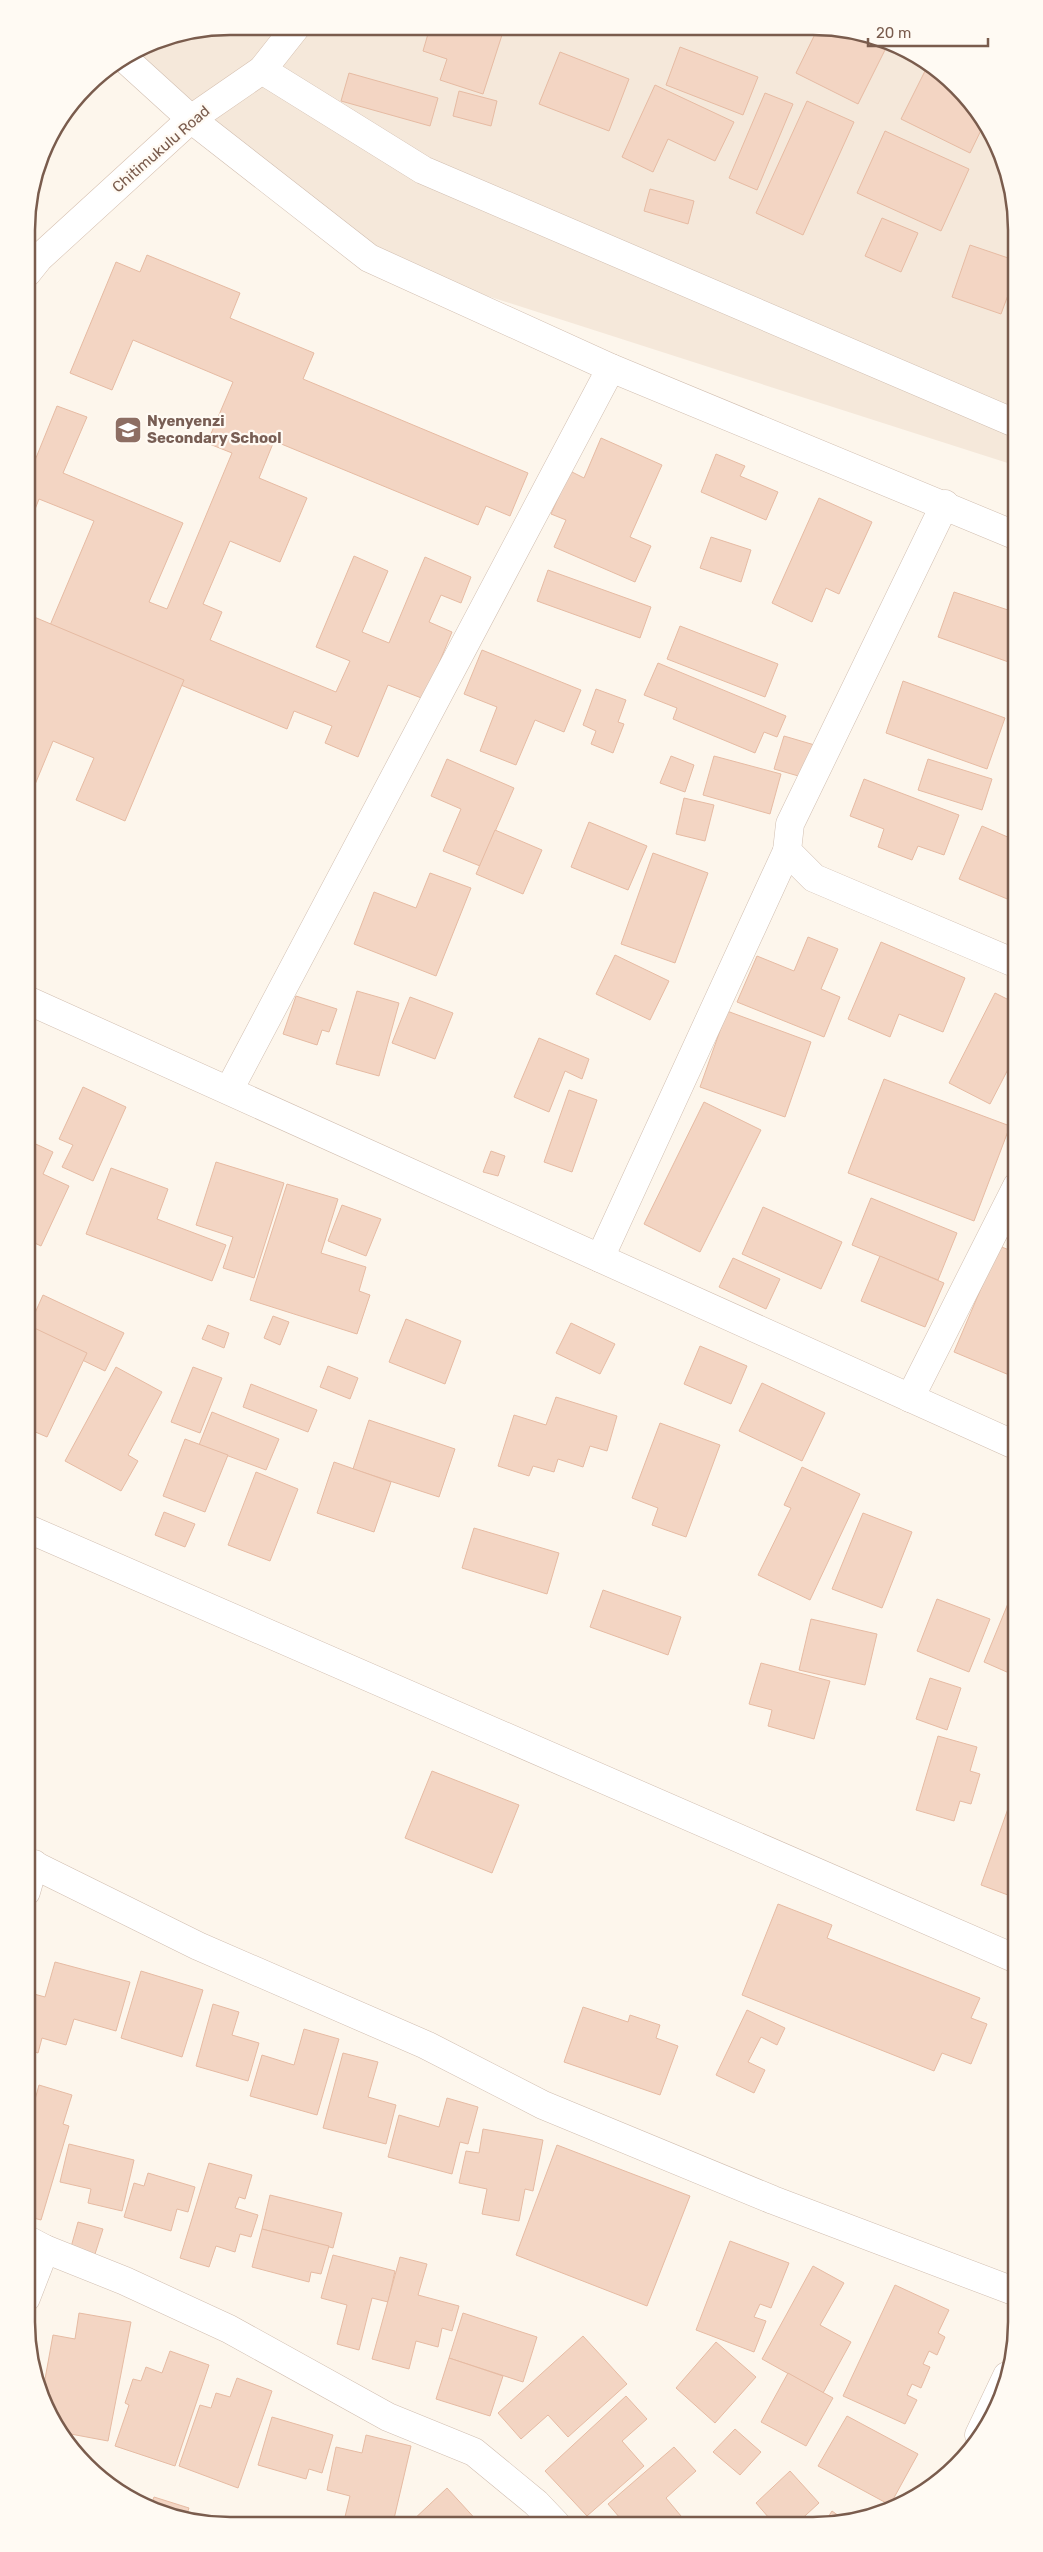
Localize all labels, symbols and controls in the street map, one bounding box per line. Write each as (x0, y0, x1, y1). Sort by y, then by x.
scale bar (868, 15, 988, 47)
text: 20 m (876, 24, 911, 42)
street label: Chitimukulu Road (109, 102, 213, 196)
place label: Nyenyenzi Secondary School (147, 412, 282, 447)
school or university icon: Nyenyenzi Secondary School (113, 415, 143, 445)

